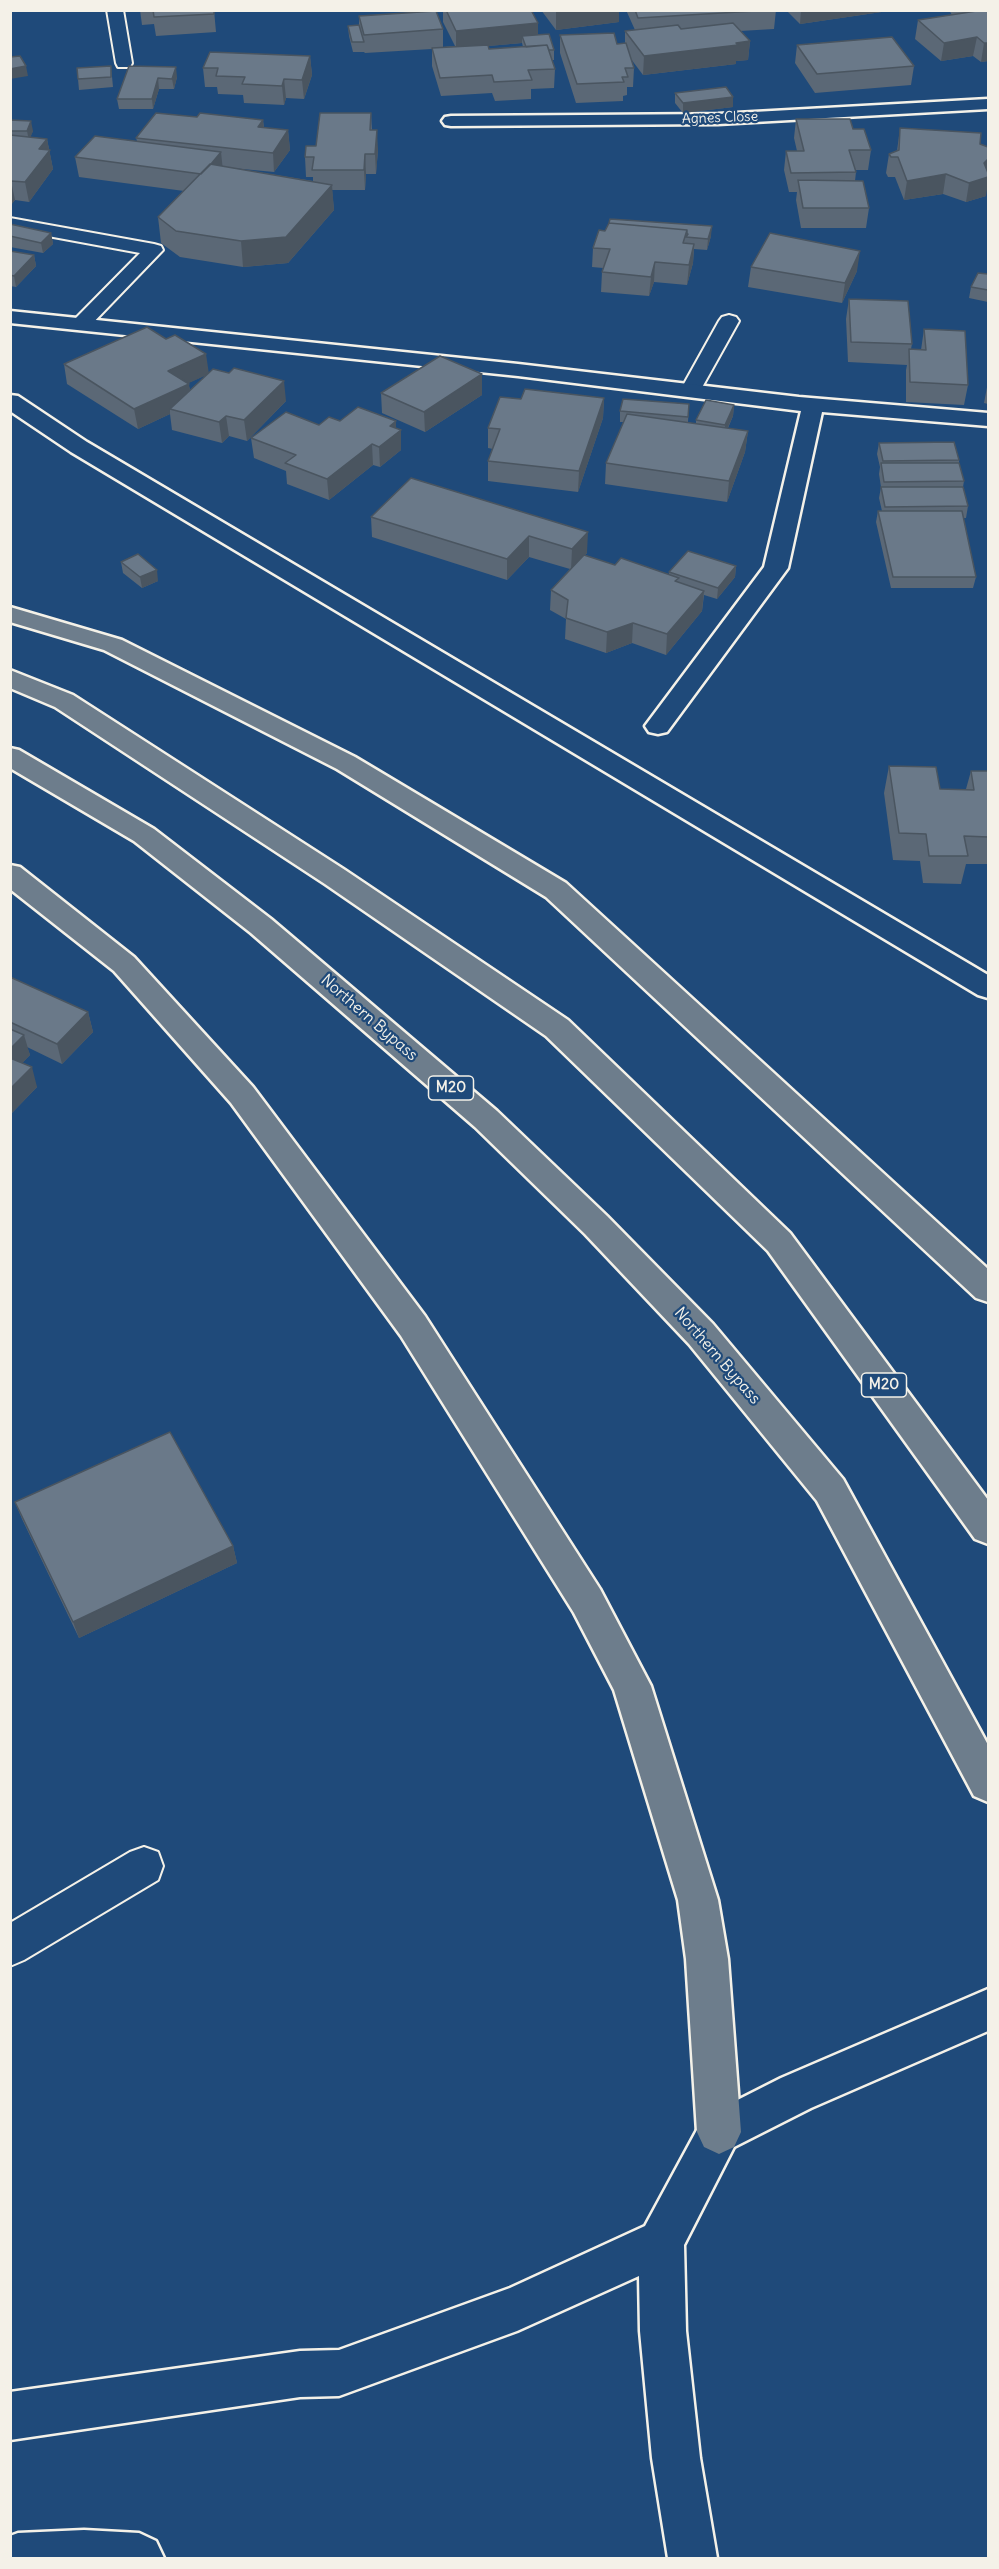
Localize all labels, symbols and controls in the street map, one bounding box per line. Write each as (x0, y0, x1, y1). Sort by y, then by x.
street label: Agnes Close (682, 108, 758, 128)
street label: Northern Bypass (317, 971, 421, 1065)
road number: M20 (428, 1076, 474, 1100)
street label: Northern Bypass (670, 1304, 764, 1408)
road number: M20 (862, 1373, 906, 1397)

